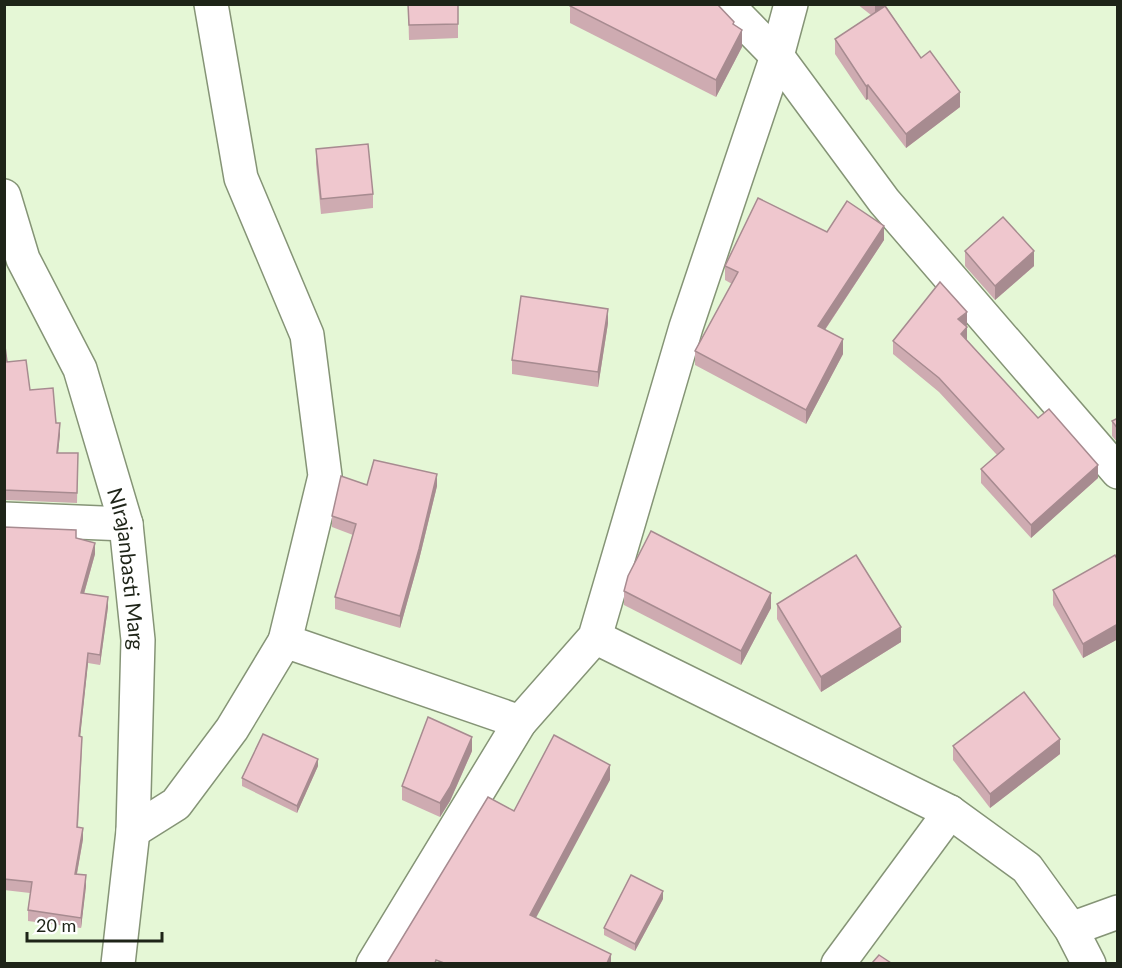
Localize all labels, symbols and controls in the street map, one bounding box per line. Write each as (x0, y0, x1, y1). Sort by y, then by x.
street label: NIrajanbasti Marg (103, 484, 151, 651)
scale bar (27, 905, 162, 943)
text: 20 m (36, 914, 76, 936)

